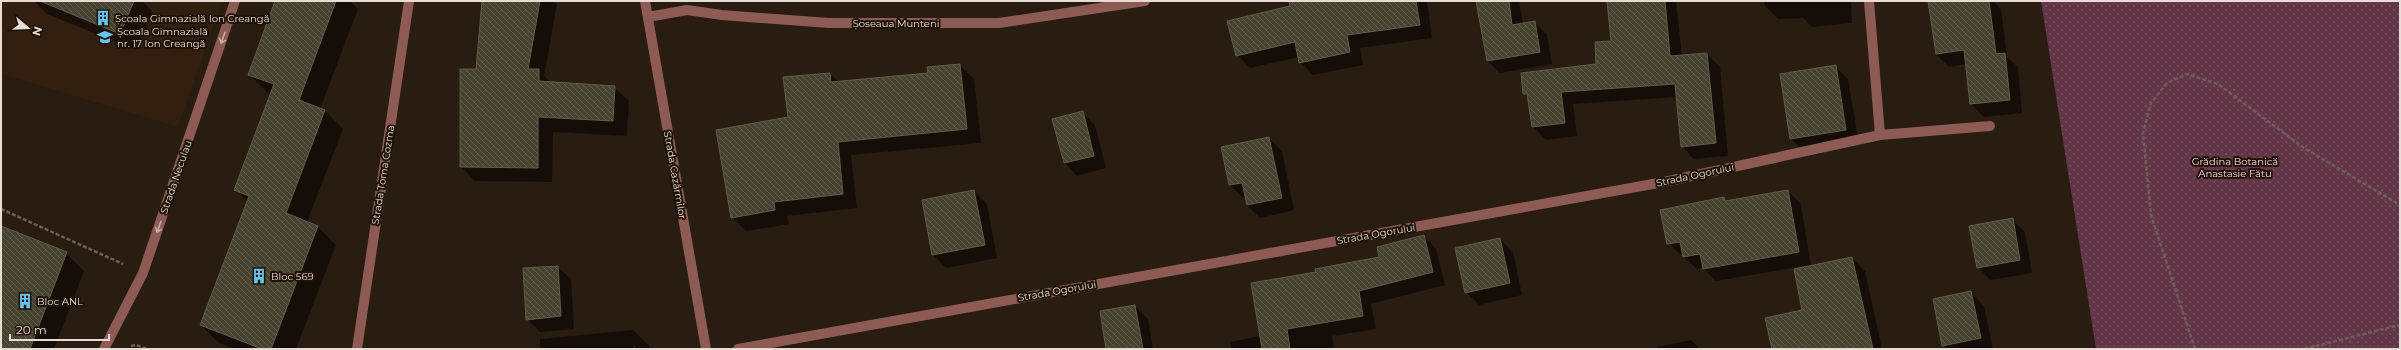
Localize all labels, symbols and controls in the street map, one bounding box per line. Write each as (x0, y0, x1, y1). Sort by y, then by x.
north arrow (8, 8, 48, 48)
building icon: Școala Gimnazială Ion Creangă (94, 9, 112, 27)
place label: Școala Gimnazială Ion Creangă (115, 12, 270, 25)
street label: Șoseaua Munteni (853, 17, 939, 30)
text: N (29, 25, 46, 38)
place label: Școala Gimnazială nr. 17 Ion Creangă (117, 25, 208, 50)
school or university icon: Școala Gimnazială nr. 17 Ion Creangă (96, 28, 114, 46)
one-way arrow (219, 31, 226, 44)
street label: Strada Toma Cozma (369, 124, 397, 226)
street label: Strada Cazărmilor (661, 130, 689, 220)
street label: Strada Neculau (157, 139, 195, 215)
park label: Grădina Botanică Anastasie Fătu (2192, 155, 2278, 180)
street label: Strada Ogorului (1655, 160, 1735, 190)
one-way arrow (154, 221, 162, 233)
street label: Strada Ogorului (1336, 221, 1416, 247)
building icon: Bloc 569 (250, 267, 268, 285)
place label: Bloc 569 (271, 270, 314, 283)
street label: Strada Ogorului (1017, 278, 1097, 304)
building icon: Bloc ANL (16, 292, 34, 310)
place label: Bloc ANL (37, 295, 83, 308)
scale bar (10, 316, 109, 342)
text: 20 m (16, 322, 47, 337)

